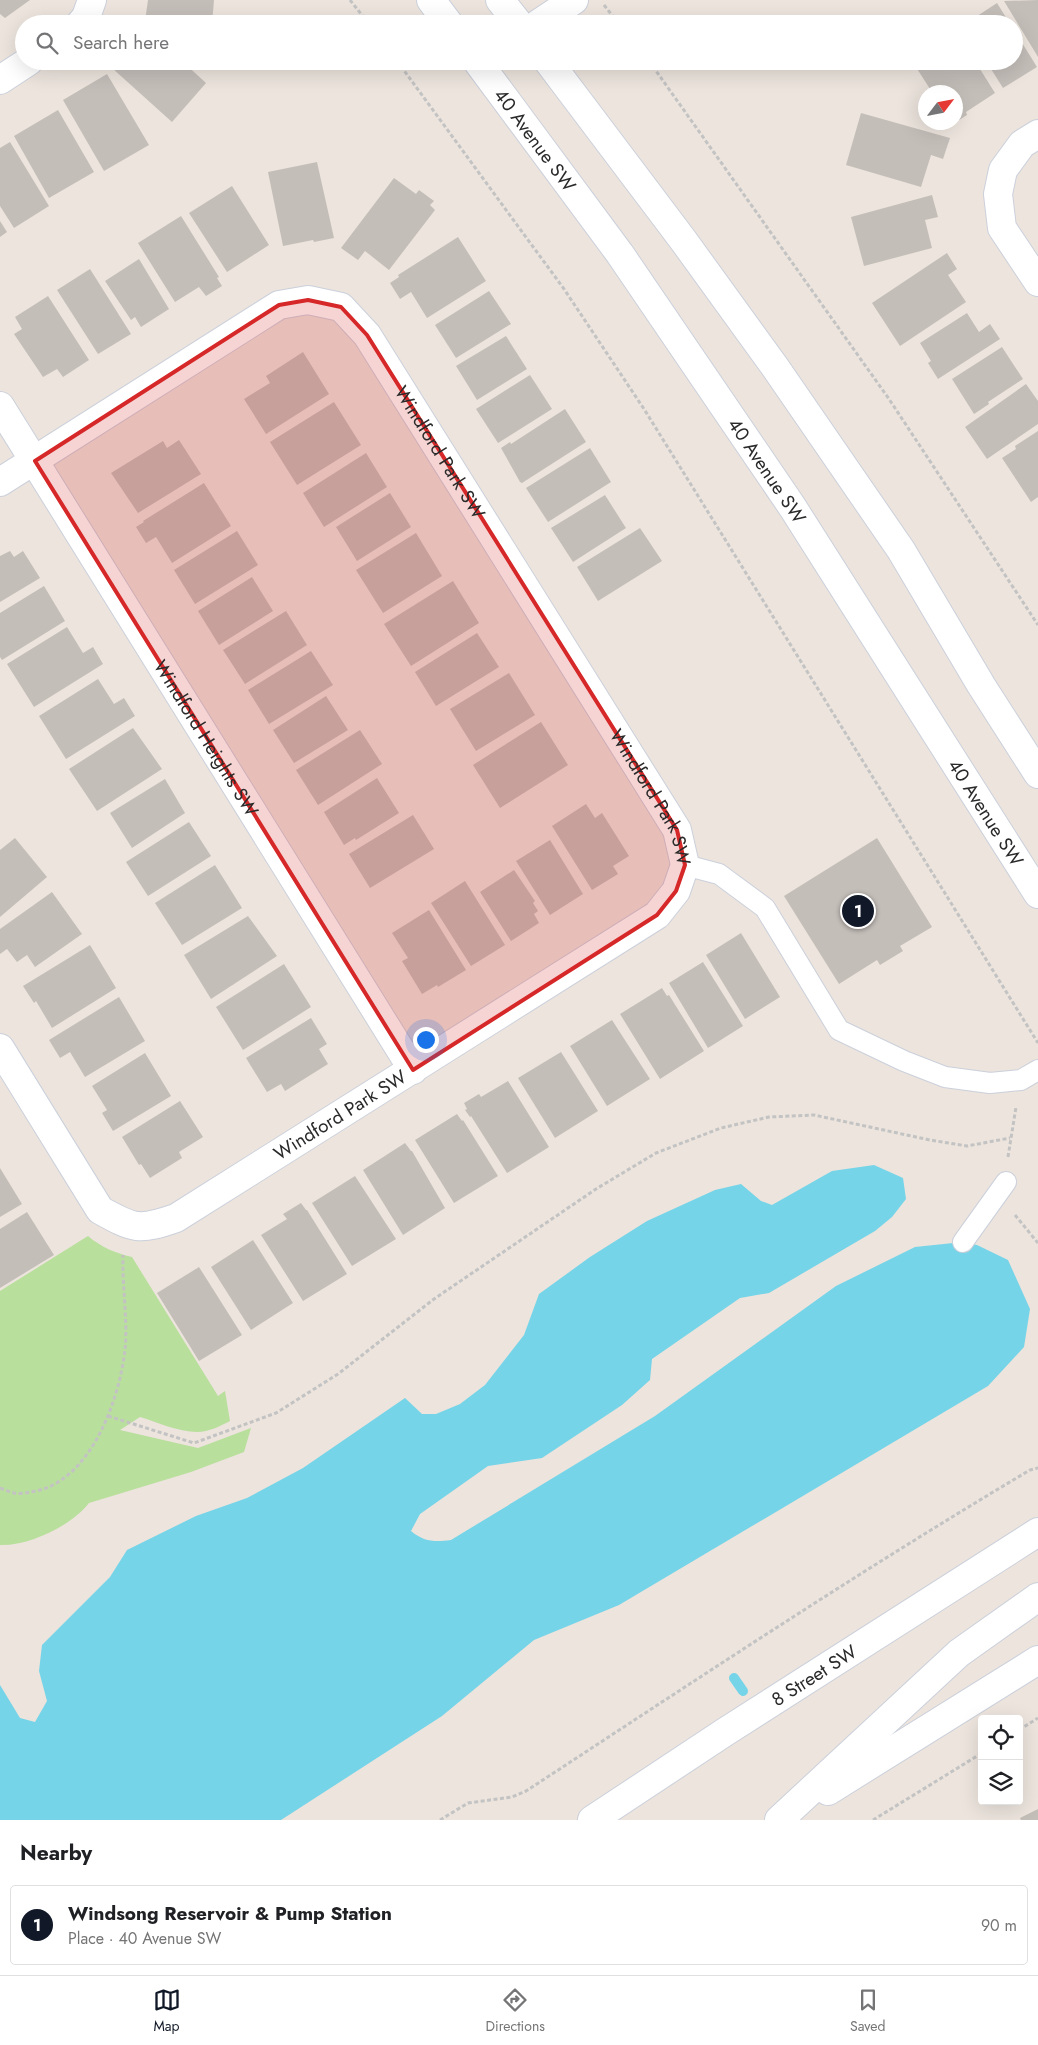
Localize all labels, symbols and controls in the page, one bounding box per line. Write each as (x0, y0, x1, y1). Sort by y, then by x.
search box (15, 15, 1023, 70)
icon: search (33, 29, 61, 57)
text: Search here (73, 29, 169, 56)
street label: 40 Avenue SW (488, 83, 583, 197)
north arrow (918, 85, 963, 130)
street label: Windford Park SW (388, 380, 492, 524)
street label: 40 Avenue SW (722, 412, 813, 529)
street label: Windford Heights SW (148, 655, 266, 822)
street label: Windford Park SW (603, 724, 698, 868)
street label: 40 Avenue SW (942, 753, 1030, 871)
pin: 1 (842, 892, 874, 930)
your location (413, 1027, 439, 1053)
street label: Windford Park SW (268, 1063, 412, 1167)
street label: 8 Street SW (766, 1638, 862, 1713)
map controls (978, 1715, 1023, 1805)
button: locate (978, 1715, 1023, 1760)
button: layers (978, 1760, 1023, 1805)
text: Nearby (20, 1838, 92, 1868)
text: Windsong Reservoir & Pump Station (68, 1900, 392, 1927)
text: 1 (33, 1914, 41, 1937)
text: 90 m (981, 1914, 1017, 1937)
text: Place · 40 Avenue SW (68, 1927, 221, 1950)
tab: Map (153, 1986, 181, 2036)
tab: Directions (486, 1986, 545, 2036)
tab: Saved (850, 1986, 885, 2036)

